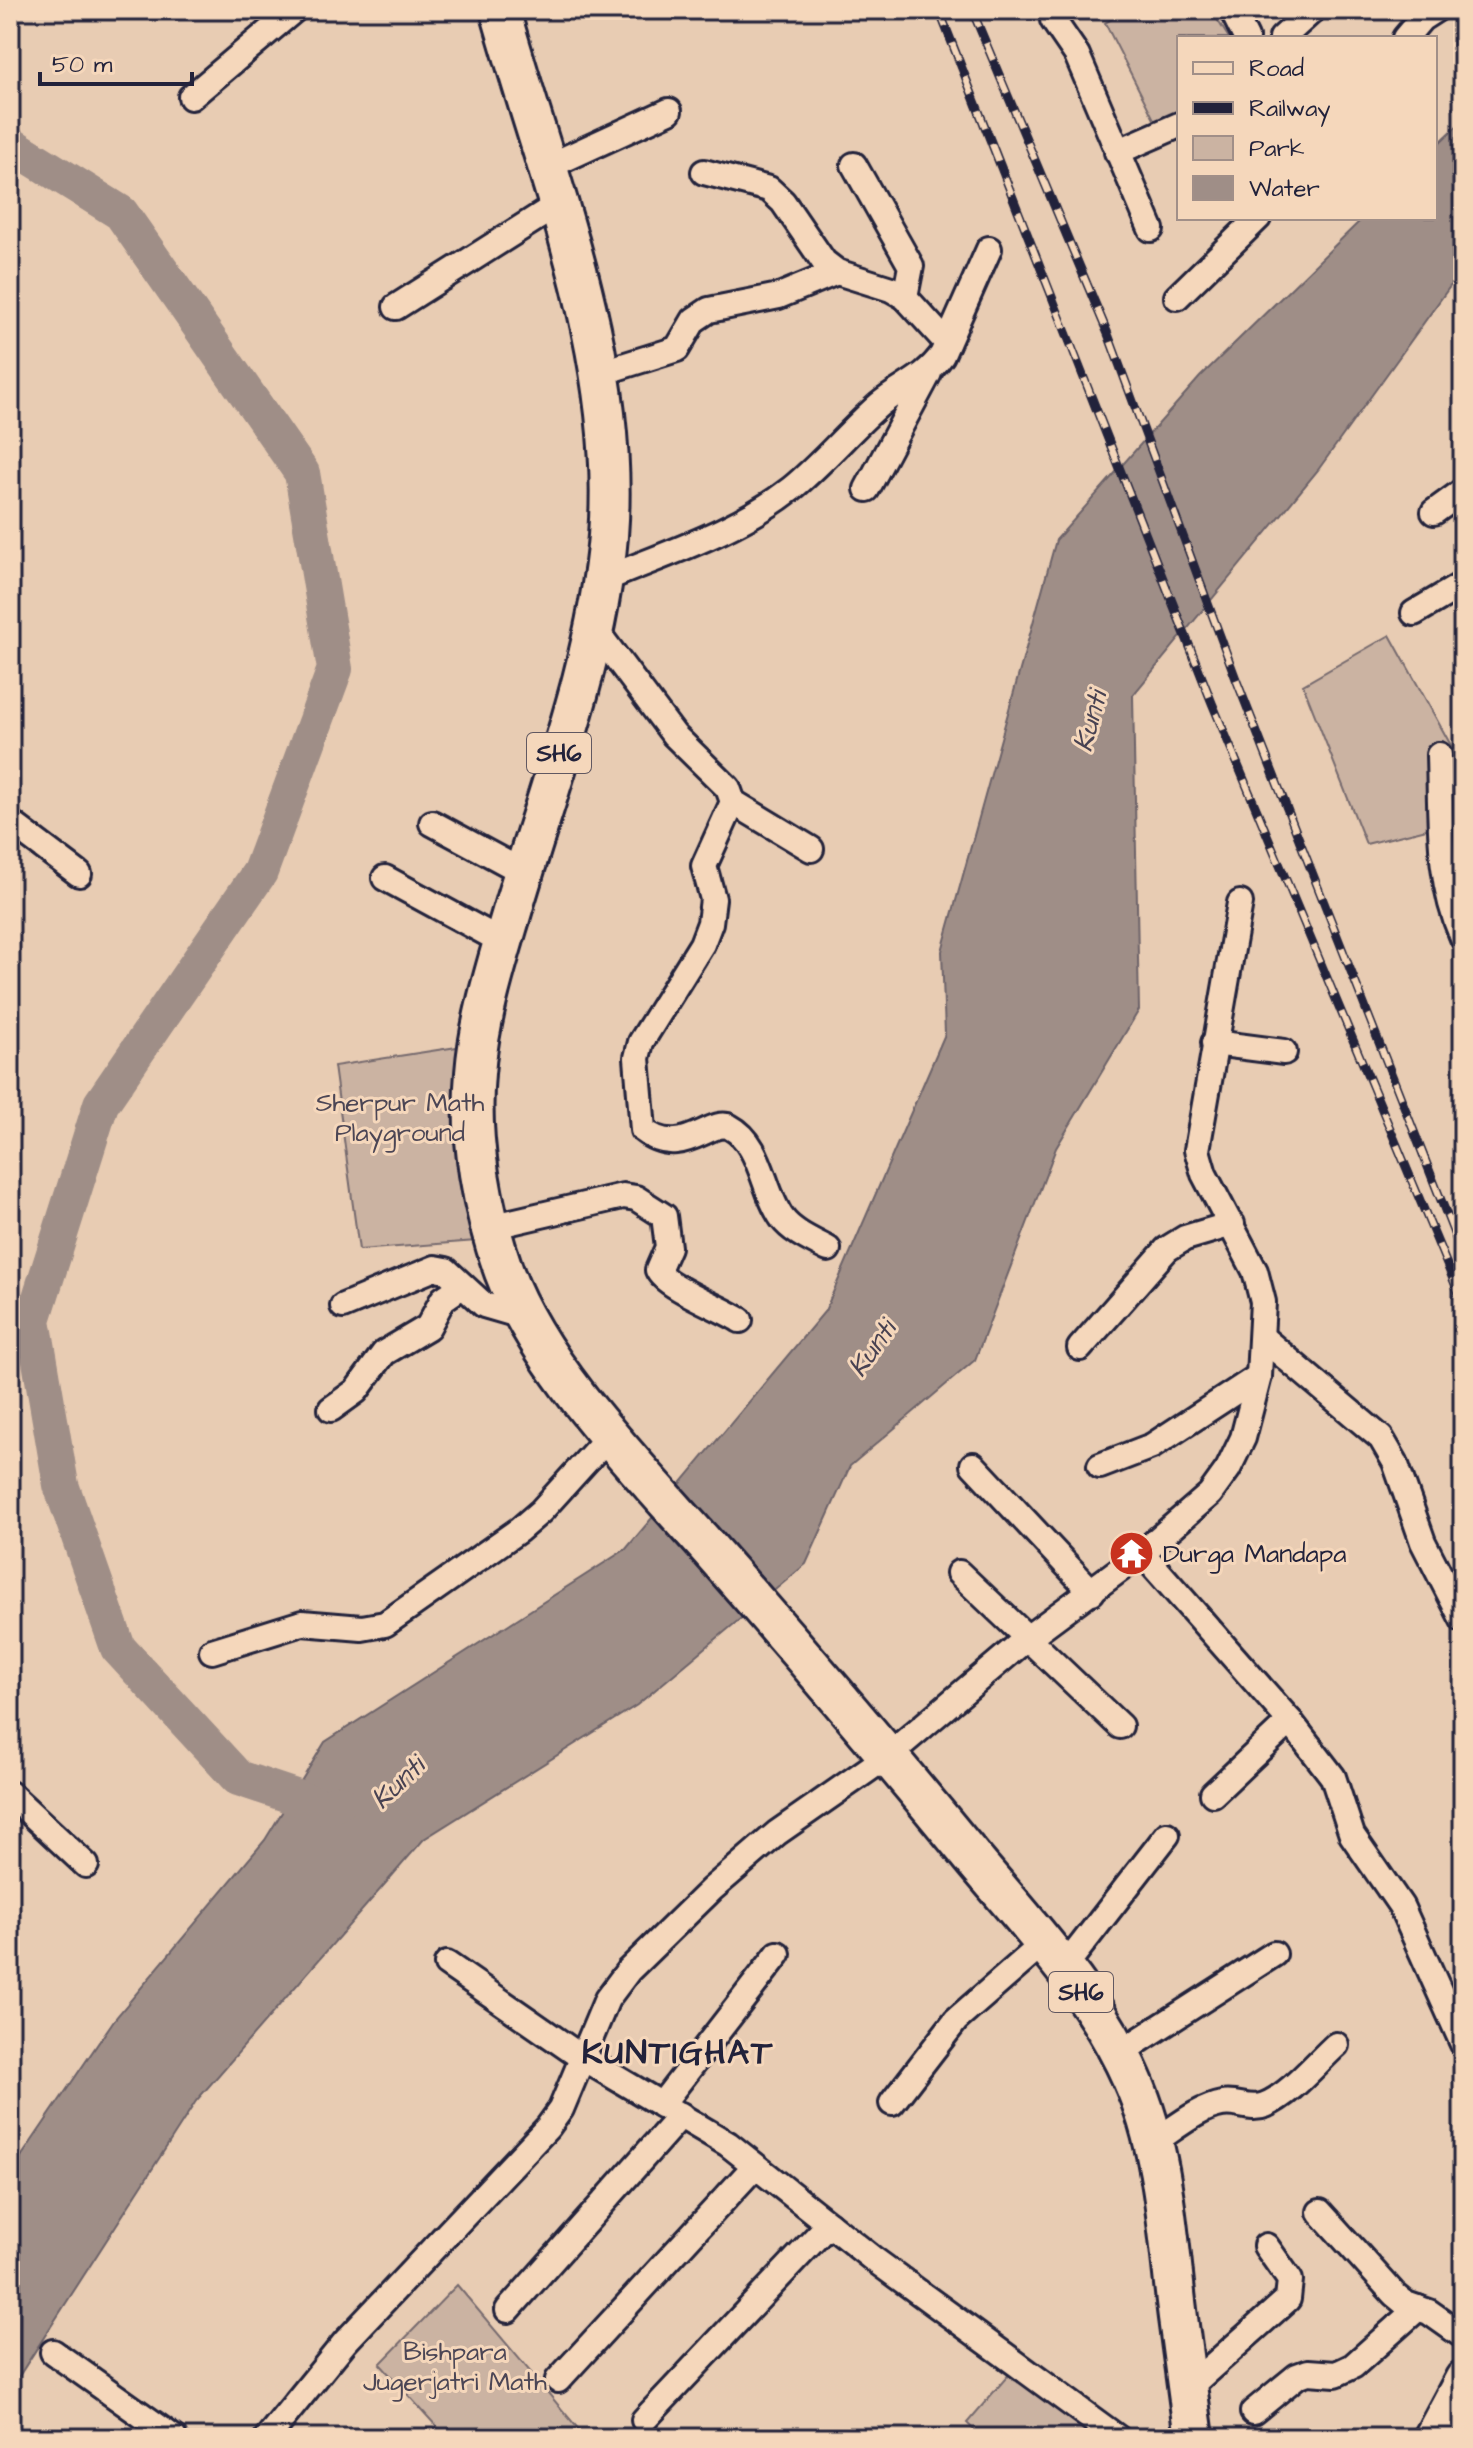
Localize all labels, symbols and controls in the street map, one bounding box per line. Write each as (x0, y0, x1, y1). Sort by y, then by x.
scale bar (40, 36, 192, 86)
legend (1177, 36, 1437, 220)
text: 50 m (52, 48, 113, 82)
text: Road (1249, 52, 1304, 86)
text: Railway (1249, 92, 1331, 127)
text: Park (1249, 132, 1305, 166)
text: Water (1249, 172, 1320, 206)
water label: Kunti (1064, 683, 1118, 756)
road number: SH6 (527, 733, 591, 773)
park label: Sherpur Math Playground (316, 1085, 484, 1153)
water label: Kunti (839, 1310, 908, 1385)
temple icon: Durga Mandapa (1108, 1529, 1156, 1577)
place label: Durga Mandapa (1163, 1536, 1346, 1574)
water label: Kunti (363, 1745, 436, 1818)
road number: SH6 (1049, 1972, 1113, 2012)
district label: KUNTIGHAT (582, 2029, 774, 2077)
park label: Bishpara Jugerjatri Math (363, 2334, 547, 2402)

